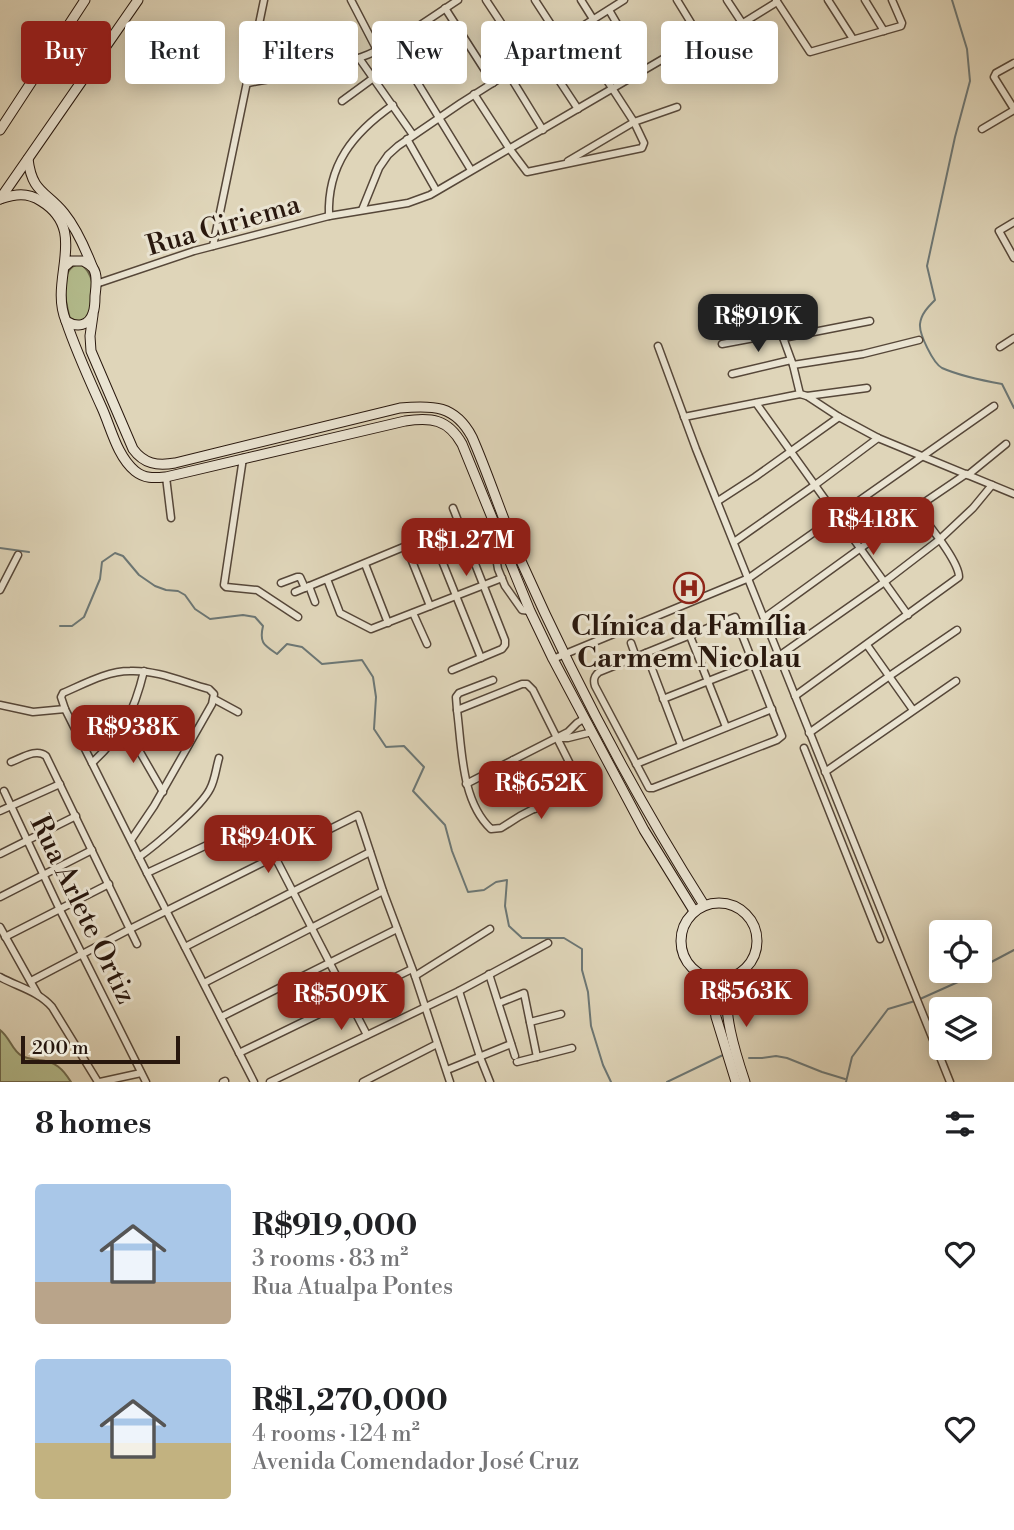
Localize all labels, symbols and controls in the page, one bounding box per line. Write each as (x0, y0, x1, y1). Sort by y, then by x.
chip: Buy (21, 21, 111, 84)
chip: Rent (125, 21, 225, 84)
chip: Filters (239, 21, 358, 84)
chip: New (372, 21, 467, 84)
chip: Apartment (481, 21, 647, 84)
chip: House (661, 21, 778, 84)
street label: Rua Ciriema (142, 187, 305, 264)
pin: R$919K (701, 294, 815, 354)
text: R$919K (714, 303, 802, 331)
pin: R$418K (816, 498, 930, 557)
text: R$418K (828, 506, 918, 534)
pin: R$1.27M (401, 518, 531, 578)
text: R$1.27M (417, 527, 515, 555)
hospital icon: Clínica da Família Carmem Nicolau (672, 571, 706, 605)
place label: Clínica da Família Carmem Nicolau (571, 609, 808, 676)
pin: R$938K (76, 706, 190, 765)
text: R$938K (87, 714, 179, 742)
pin: R$652K (484, 762, 598, 821)
text: R$652K (495, 770, 587, 798)
street label: Rua Arlete Ortiz (22, 810, 143, 1010)
pin: R$940K (211, 816, 325, 875)
text: R$940K (220, 824, 316, 852)
map controls (929, 920, 992, 1060)
button: locate (929, 920, 992, 983)
pin: R$563K (689, 970, 803, 1029)
pin: R$509K (284, 972, 398, 1032)
text: R$563K (700, 978, 792, 1006)
text: R$509K (294, 981, 388, 1009)
button: layers (929, 997, 992, 1060)
scale bar (21, 1033, 180, 1065)
text: 200 m (32, 1036, 89, 1060)
text: 8 homes (35, 1105, 151, 1143)
icon: filters (941, 1105, 979, 1143)
text: R$919,000 (252, 1207, 417, 1245)
icon: home (91, 1212, 175, 1296)
icon: heart (941, 1235, 979, 1273)
text: 3 rooms · 83 m² (252, 1245, 408, 1273)
text: Rua Atualpa Pontes (252, 1273, 453, 1301)
text: R$1,270,000 (252, 1382, 448, 1420)
icon: home (91, 1387, 175, 1471)
icon: heart (941, 1410, 979, 1448)
text: 4 rooms · 124 m² (252, 1420, 420, 1448)
text: Avenida Comendador José Cruz (252, 1448, 579, 1476)

